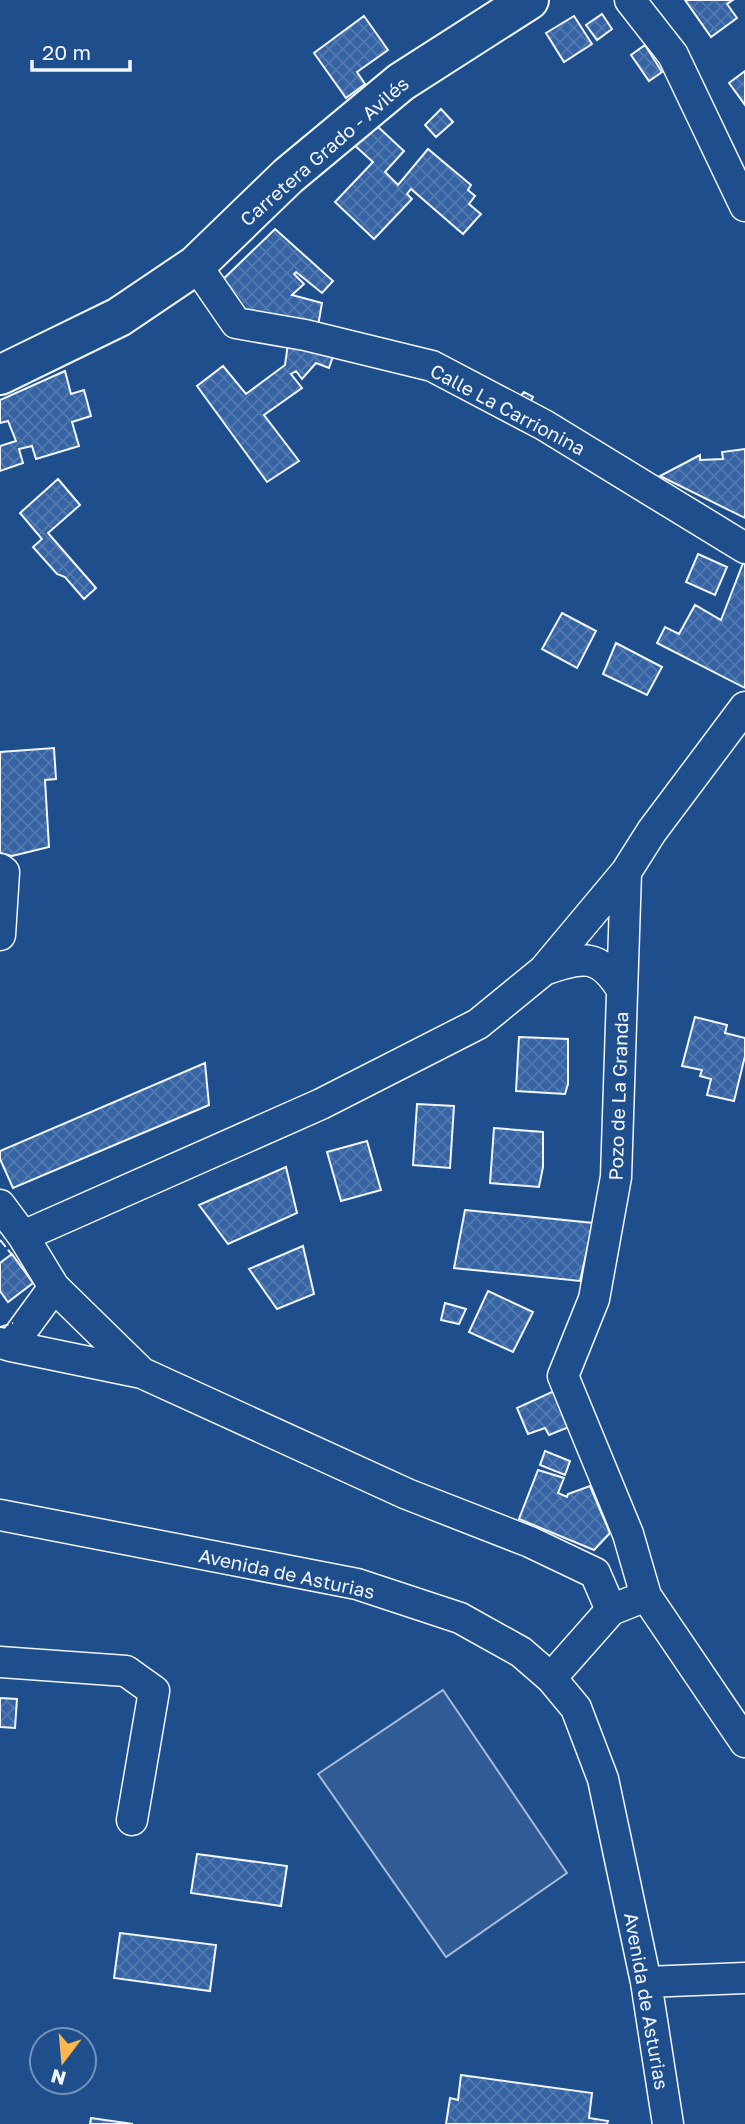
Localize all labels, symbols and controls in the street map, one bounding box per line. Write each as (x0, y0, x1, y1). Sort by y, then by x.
scale bar (32, 28, 130, 72)
text: 20 m (42, 39, 91, 65)
street label: Carretera Grado - Avilés (235, 71, 413, 231)
street label: Calle La Carrionina (427, 358, 589, 460)
street label: Pozo de La Granda (604, 1011, 632, 1181)
street label: Avenida de Asturias (197, 1543, 377, 1603)
street label: Avenida de Asturias (620, 1911, 674, 2091)
north arrow (28, 2026, 98, 2096)
text: N (48, 2065, 68, 2091)

